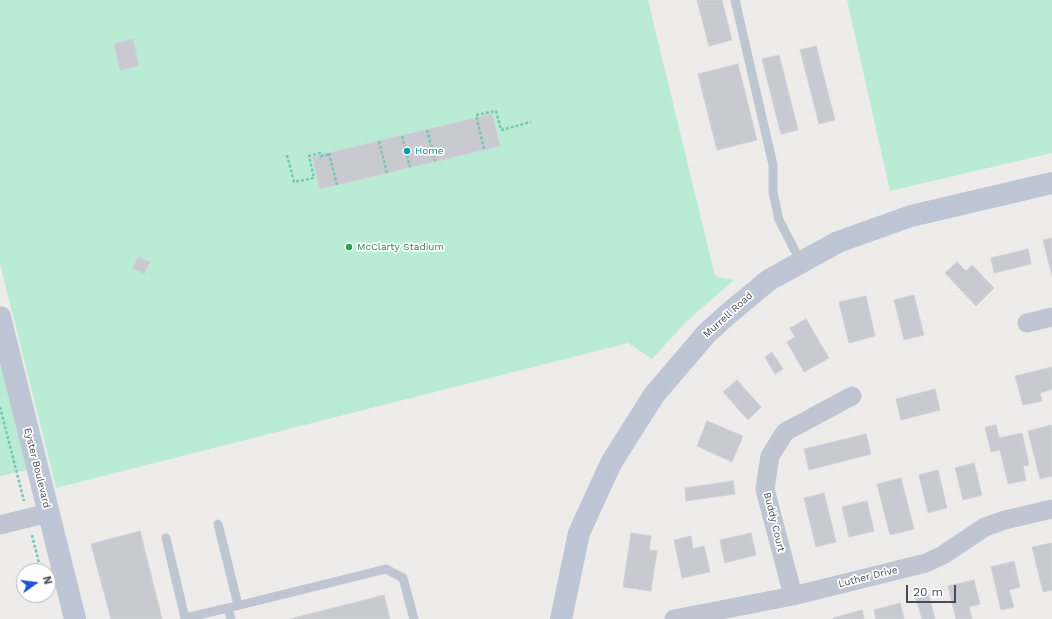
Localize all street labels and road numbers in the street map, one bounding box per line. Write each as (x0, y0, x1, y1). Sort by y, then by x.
street label: Murrell Road (701, 290, 755, 340)
street label: Eyster Boulevard (21, 427, 53, 509)
street label: Buddy Court (761, 491, 787, 553)
street label: Luther Drive (837, 564, 899, 590)

